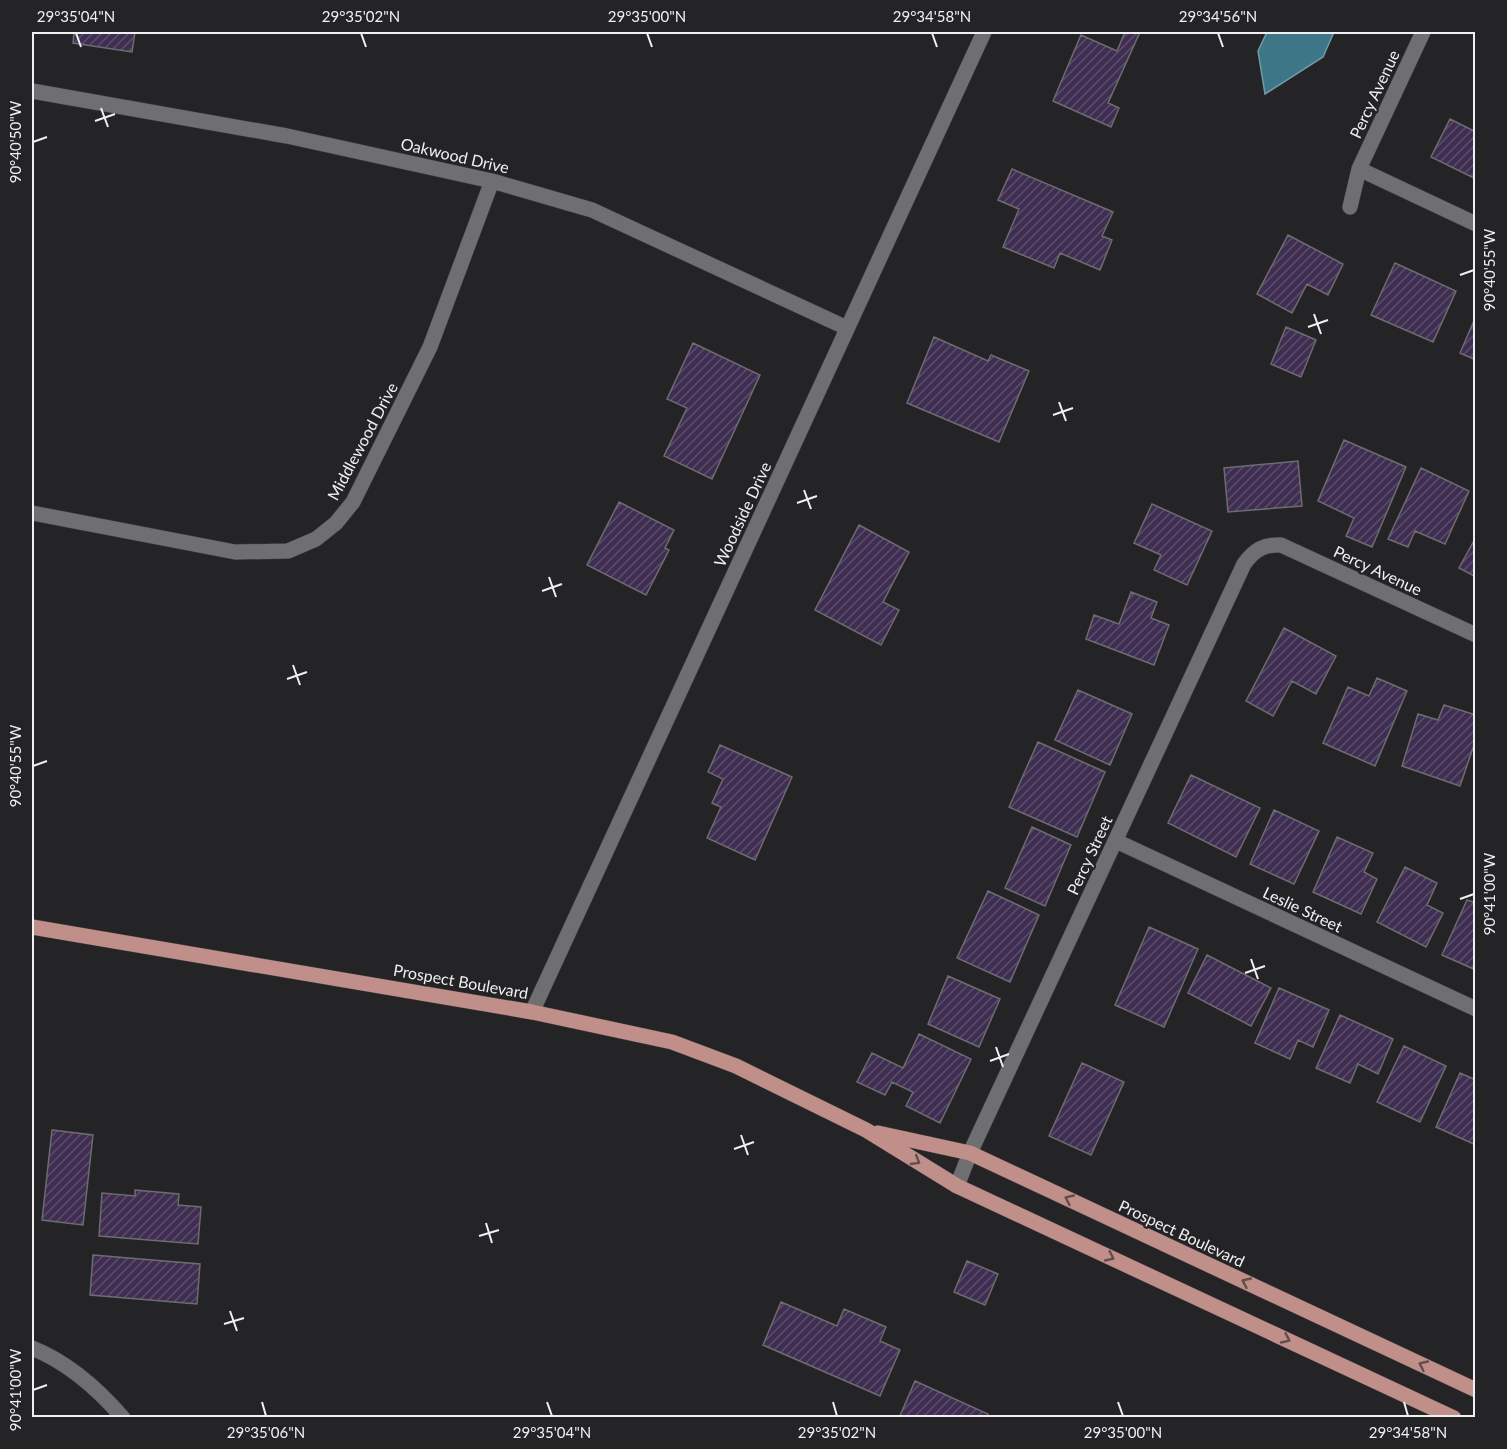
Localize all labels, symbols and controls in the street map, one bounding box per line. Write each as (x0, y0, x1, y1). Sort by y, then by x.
text: 29°35'04"N (37, 7, 115, 25)
text: 29°35'02"N (322, 7, 400, 25)
text: 29°35'00"N (608, 7, 686, 25)
text: 29°34'58"N (893, 7, 971, 25)
text: 29°34'56"N (1179, 7, 1257, 25)
street label: Percy Avenue (1345, 47, 1403, 141)
text: 90°40'50"W (6, 100, 24, 183)
street label: Oakwood Drive (399, 133, 511, 177)
text: 90°40'55"W (1480, 228, 1498, 311)
street label: Middlewood Drive (323, 379, 401, 503)
street label: Woodside Drive (709, 459, 775, 569)
street label: Percy Avenue (1331, 541, 1425, 599)
text: 90°40'55"W (6, 724, 24, 807)
street label: Percy Street (1062, 812, 1116, 897)
text: 90°41'00"W (1480, 852, 1498, 935)
street label: Leslie Street (1260, 882, 1346, 936)
street label: Prospect Boulevard (392, 960, 530, 1002)
one-way arrow (910, 1153, 920, 1165)
one-way arrow (1065, 1195, 1076, 1207)
street label: Prospect Boulevard (1116, 1196, 1248, 1270)
one-way arrow (1103, 1249, 1114, 1261)
one-way arrow (1241, 1278, 1252, 1290)
one-way arrow (1280, 1332, 1291, 1344)
text: 90°41'00"W (6, 1348, 24, 1431)
one-way arrow (1418, 1360, 1429, 1372)
text: 29°35'06"N (227, 1423, 305, 1441)
text: 29°35'04"N (513, 1423, 591, 1441)
text: 29°35'02"N (798, 1423, 876, 1441)
text: 29°35'00"N (1084, 1423, 1162, 1441)
text: 29°34'58"N (1369, 1423, 1447, 1441)

